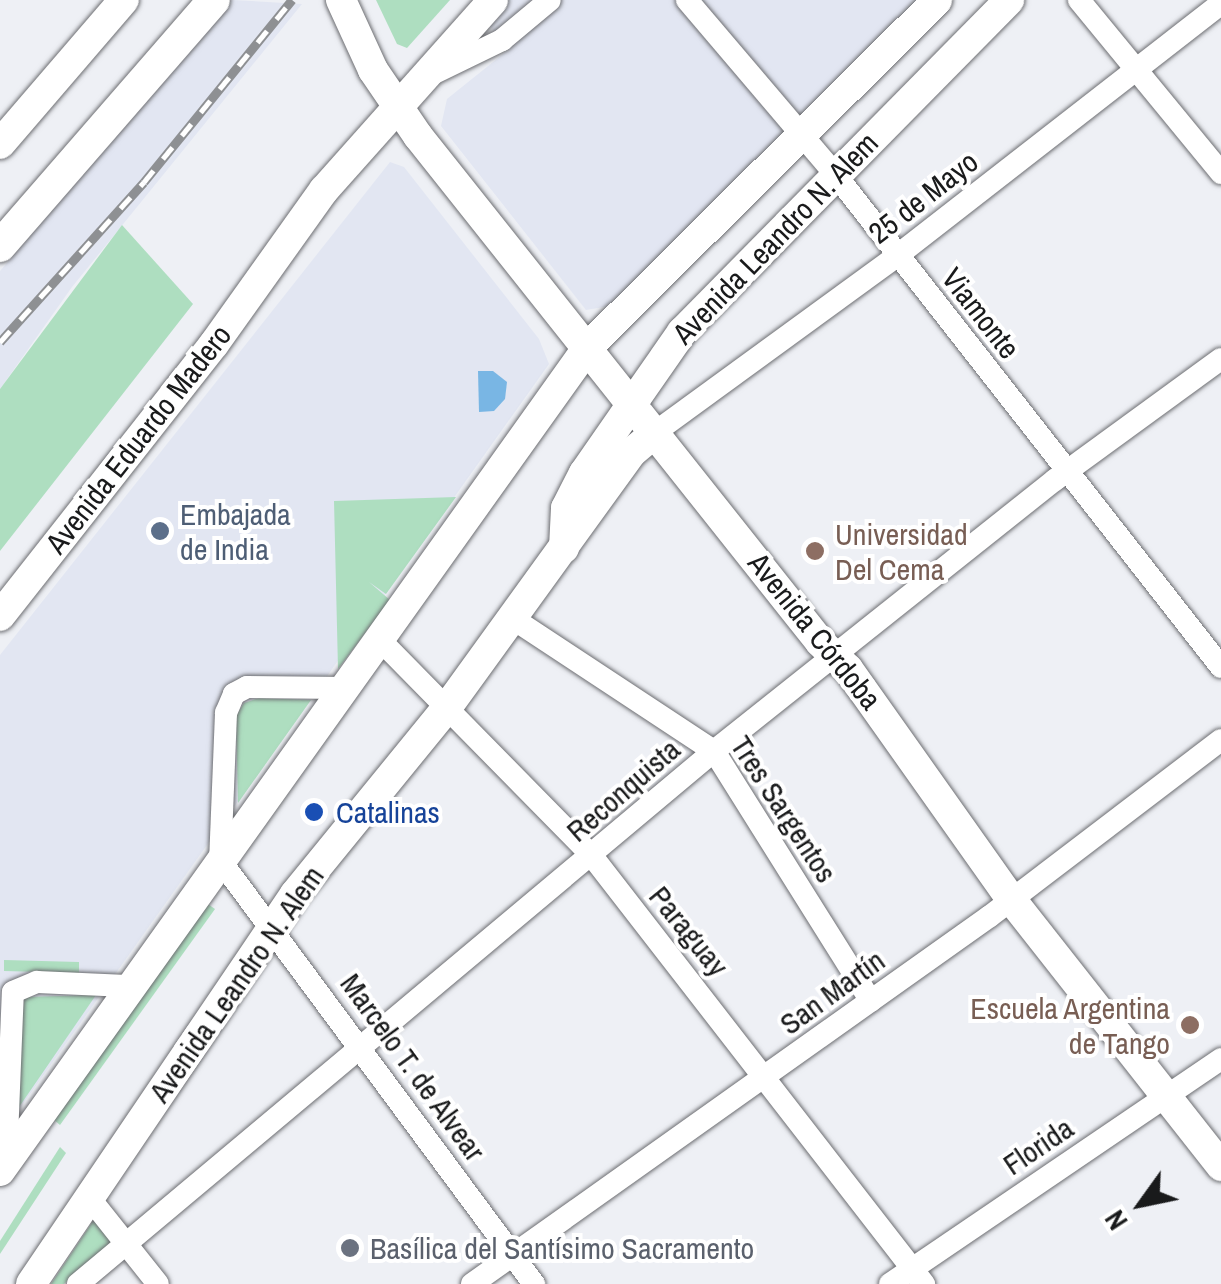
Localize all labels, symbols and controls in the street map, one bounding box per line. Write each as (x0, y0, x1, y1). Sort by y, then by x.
street label: Avenida Leandro N. Alem (664, 124, 886, 352)
street label: 25 de Mayo (861, 143, 985, 251)
street label: Viamonte (935, 261, 1027, 365)
street label: Avenida Eduardo Madero (38, 318, 238, 560)
place label: Embajada de India (180, 496, 291, 566)
place label: Universidad Del Cema (835, 516, 968, 586)
marker: Embajada de India (149, 520, 171, 542)
marker: Universidad Del Cema (804, 540, 826, 562)
street label: Avenida Córdoba (741, 545, 889, 717)
street label: Tres Sargentos (723, 729, 845, 889)
street label: Reconquista (559, 731, 687, 849)
place label: Catalinas (336, 794, 440, 830)
marker: Catalinas (301, 799, 327, 825)
street label: Avenida Leandro N. Alem (141, 858, 331, 1110)
street label: Paraguay (642, 879, 736, 983)
street label: San Martín (773, 942, 891, 1042)
street label: Marcelo T. de Alvear (333, 966, 493, 1168)
place label: Escuela Argentina de Tango (969, 990, 1170, 1060)
marker: Escuela Argentina de Tango (1179, 1014, 1201, 1036)
street label: Florida (996, 1110, 1080, 1182)
north arrow (1091, 1154, 1191, 1254)
text: N (1095, 1203, 1136, 1238)
place label: Basílica del Santísimo Sacramento (370, 1230, 754, 1266)
marker: Basílica del Santísimo Sacramento (339, 1237, 361, 1259)

